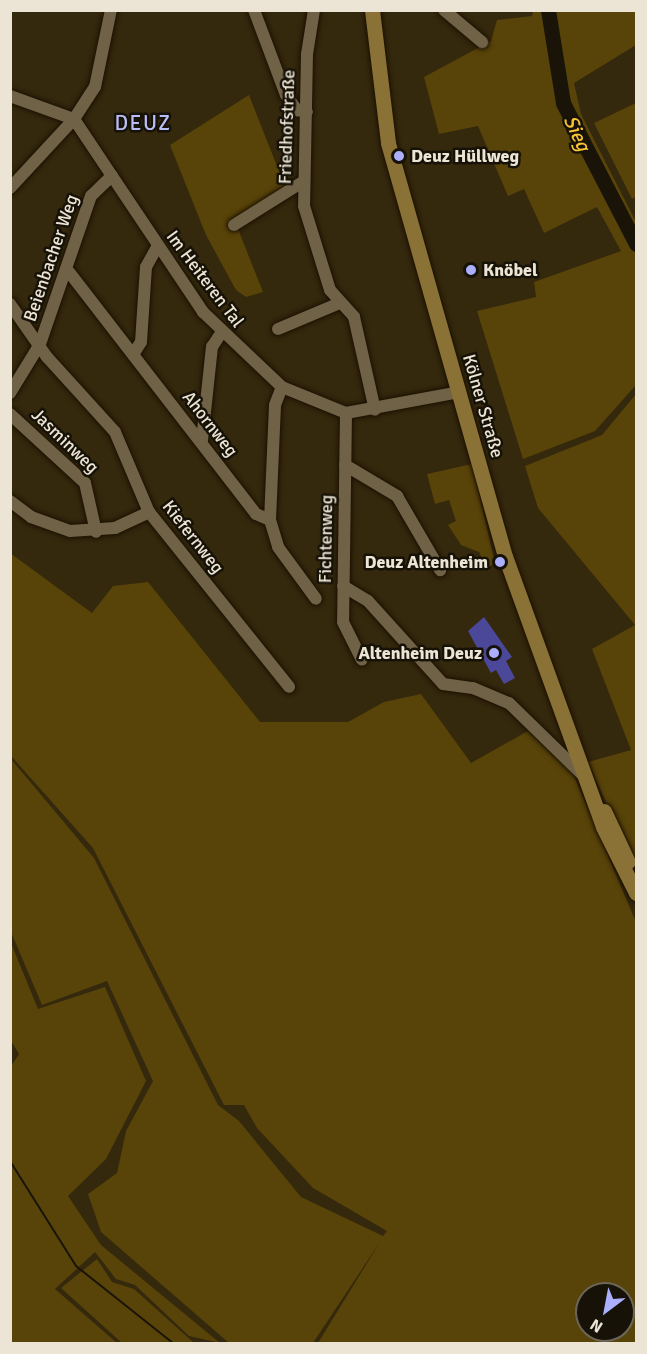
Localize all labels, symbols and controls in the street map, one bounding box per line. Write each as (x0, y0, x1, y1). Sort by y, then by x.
street label: Friedhofstraße (274, 69, 300, 185)
district label: DEUZ (115, 110, 171, 136)
water label: Sieg (558, 111, 596, 155)
place label: Deuz Hüllweg (411, 145, 519, 167)
marker: Deuz Hüllweg (392, 149, 406, 163)
street label: Beienbacher Weg (19, 192, 83, 324)
street label: Im Heiteren Tal (162, 226, 248, 332)
place label: Knöbel (483, 259, 538, 281)
marker: Knöbel (464, 263, 478, 277)
street label: Kölner Straße (458, 352, 508, 460)
street label: Ahornweg (178, 387, 242, 461)
street label: Jasminweg (27, 404, 103, 478)
street label: Fichtenweg (314, 495, 338, 583)
street label: Kiefernweg (158, 496, 228, 578)
place label: Deuz Altenheim (364, 551, 488, 573)
marker: Deuz Altenheim (493, 555, 507, 569)
place label: Altenheim Deuz (358, 642, 482, 664)
marker: Altenheim Deuz (487, 646, 501, 660)
north arrow (575, 1282, 635, 1342)
text: N (587, 1314, 607, 1337)

